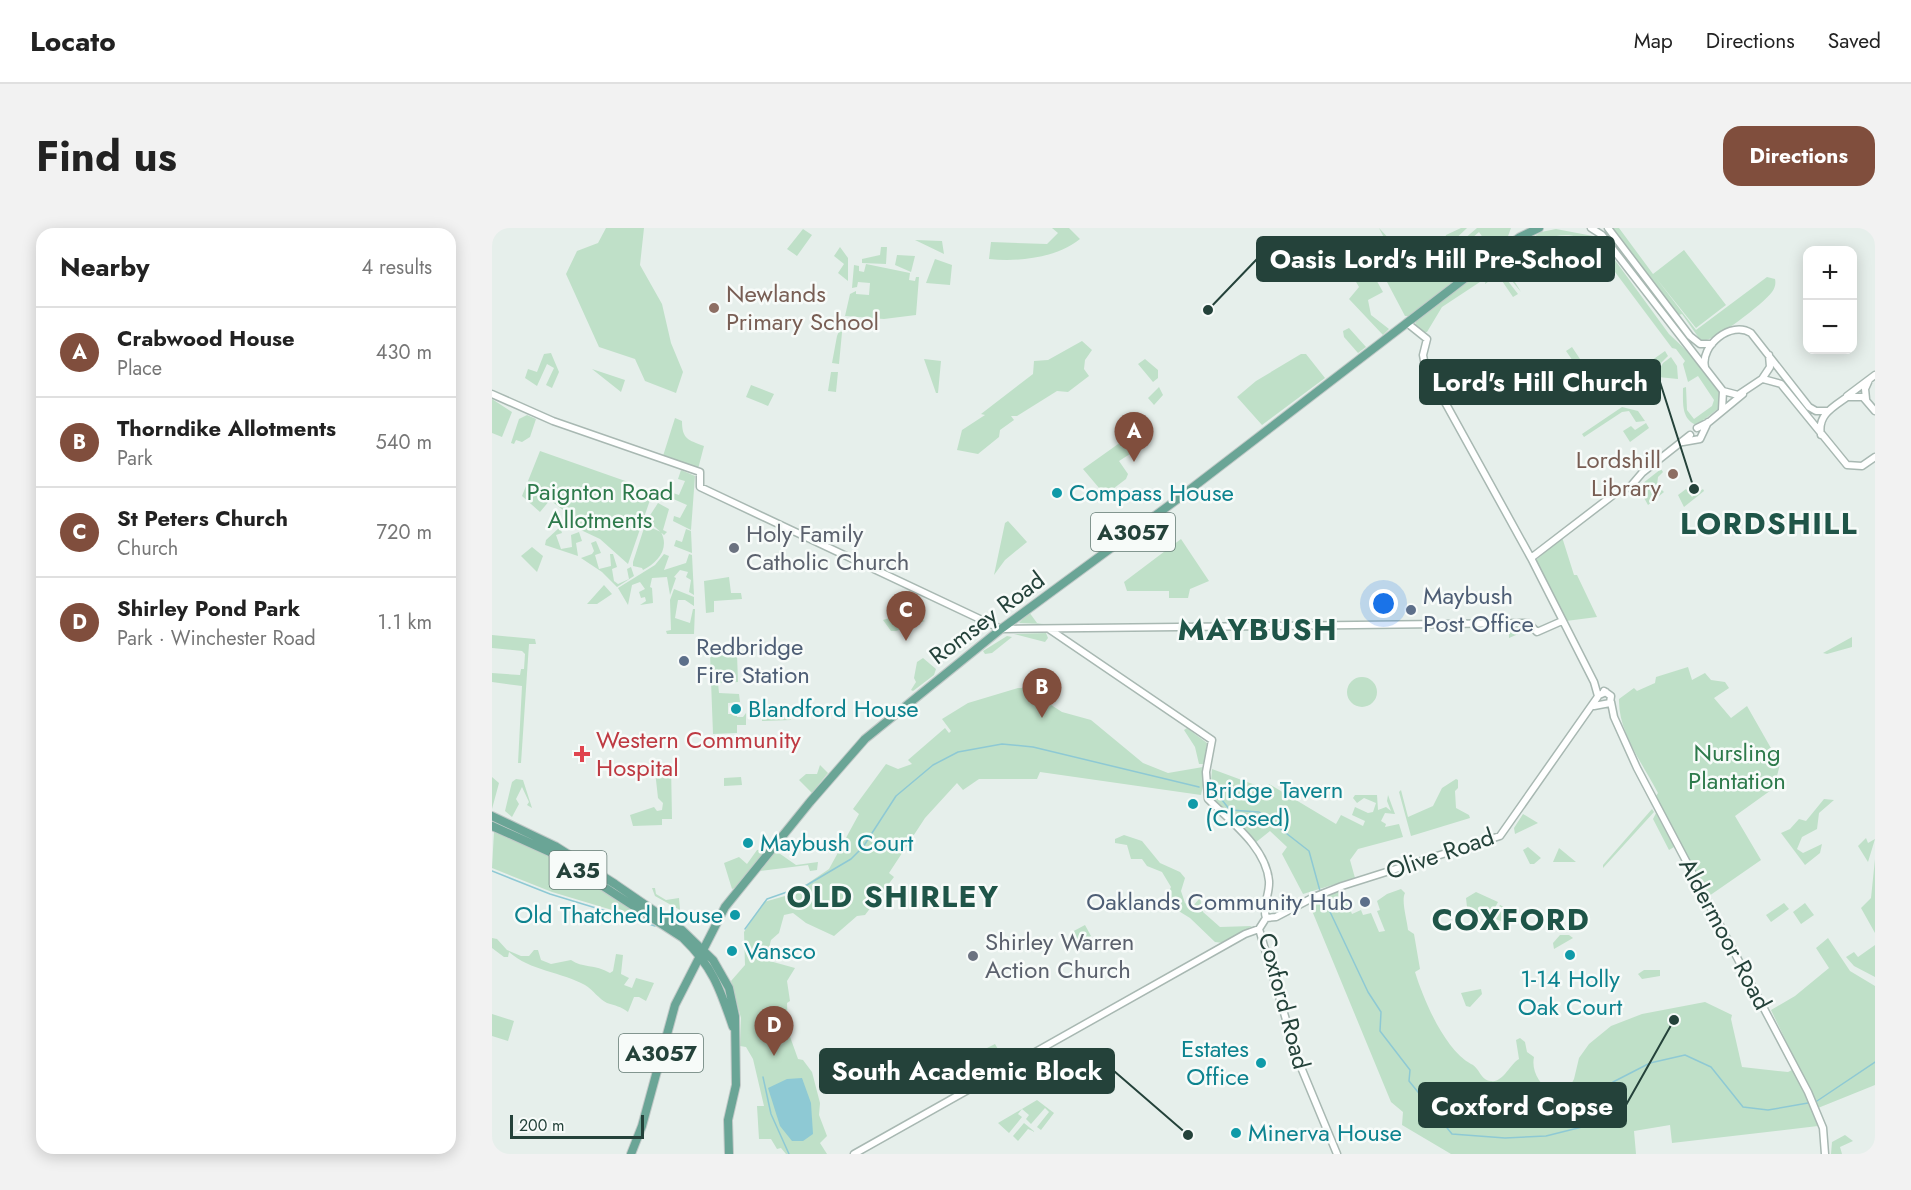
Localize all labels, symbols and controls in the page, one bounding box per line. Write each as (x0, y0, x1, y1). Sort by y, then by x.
text: Locato (30, 21, 116, 62)
text: Map (1634, 26, 1673, 56)
text: Directions (1706, 26, 1795, 56)
text: Saved (1828, 26, 1881, 56)
text: Find us (36, 126, 177, 187)
button: Directions (1723, 126, 1875, 186)
callout: Oasis Lord's Hill Pre-School (1257, 237, 1614, 281)
text: Oasis Lord's Hill Pre-School (1270, 240, 1602, 278)
map controls (1803, 246, 1857, 354)
button: + (1803, 246, 1857, 300)
text: Nearby (60, 248, 149, 286)
text: 4 results (361, 253, 432, 282)
place label: Newlands Primary School (726, 276, 879, 339)
button: − (1803, 300, 1857, 354)
marker: Newlands Primary School (707, 301, 721, 315)
text: Crabwood House (117, 322, 295, 354)
text: A (72, 338, 87, 367)
text: 430 m (376, 338, 432, 367)
text: Place (117, 354, 162, 383)
callout: Lord's Hill Church (1420, 360, 1660, 404)
text: Lord's Hill Church (1432, 363, 1648, 401)
text: Thorndike Allotments (117, 412, 336, 444)
pin: A (1114, 412, 1154, 462)
text: B (73, 428, 86, 457)
text: 540 m (375, 428, 432, 457)
place label: Lordshill Library (1576, 442, 1661, 505)
text: Park (117, 444, 153, 473)
marker: Lordshill Library (1666, 467, 1680, 481)
park label: Paignton Road Allotments (527, 474, 673, 537)
place label: Compass House (1069, 475, 1234, 510)
marker: Compass House (1050, 486, 1064, 500)
text: St Peters Church (117, 502, 288, 534)
district label: LORDSHILL (1680, 502, 1858, 545)
road number: A3057 (1091, 513, 1175, 551)
place label: Holy Family Catholic Church (746, 516, 909, 579)
text: C (72, 518, 87, 547)
text: 720 m (377, 518, 432, 547)
text: Church (117, 534, 178, 563)
marker: Holy Family Catholic Church (727, 541, 741, 555)
street label: Romsey Road (922, 563, 1052, 673)
place label: Maybush Post Office (1423, 578, 1534, 641)
your location (1369, 589, 1398, 618)
text: Shirley Pond Park (117, 592, 300, 624)
pin: C (886, 592, 926, 641)
marker: Maybush Post Office (1404, 603, 1418, 617)
text: D (72, 608, 87, 637)
text: 1.1 km (378, 608, 432, 637)
district label: MAYBUSH (1178, 608, 1338, 651)
text: Park · Winchester Road (117, 624, 316, 653)
place label: Redbridge Fire Station (696, 629, 810, 692)
marker: Redbridge Fire Station (677, 654, 691, 668)
pin: B (1022, 668, 1062, 718)
place label: Blandford House (748, 691, 919, 726)
marker: Blandford House (729, 702, 743, 716)
place label: Western Community Hospital (596, 722, 801, 785)
park label: Nursling Plantation (1688, 735, 1786, 798)
marker: Western Community Hospital (573, 745, 591, 763)
place label: Bridge Tavern (Closed) (1205, 772, 1343, 835)
marker: Bridge Tavern (Closed) (1186, 797, 1200, 811)
street label: Olive Road (1381, 819, 1499, 888)
place label: Maybush Court (760, 825, 914, 860)
marker: Maybush Court (741, 836, 755, 850)
road number: A35 (550, 851, 607, 889)
street label: Aldermoor Road (1671, 851, 1780, 1016)
district label: OLD SHIRLEY (786, 875, 1000, 918)
place label: Oaklands Community Hub (1086, 884, 1353, 919)
marker: Oaklands Community Hub (1358, 895, 1372, 909)
place label: Old Thatched House (514, 897, 723, 932)
district label: COXFORD (1432, 898, 1590, 941)
marker: Old Thatched House (728, 908, 742, 922)
place label: Shirley Warren Action Church (985, 924, 1134, 987)
street label: Coxford Road (1249, 929, 1320, 1073)
place label: Vansco (744, 933, 816, 968)
marker: Vansco (725, 944, 739, 958)
marker: 1-14 Holly Oak Court (1563, 948, 1577, 962)
marker: Shirley Warren Action Church (966, 949, 980, 963)
place label: 1-14 Holly Oak Court (1518, 961, 1622, 1024)
pin: D (754, 1006, 794, 1056)
place label: Estates Office (1181, 1031, 1249, 1094)
road number: A3057 (619, 1034, 703, 1072)
callout: South Academic Block (820, 1049, 1114, 1093)
text: South Academic Block (832, 1052, 1102, 1090)
marker: Estates Office (1254, 1056, 1268, 1070)
callout: Coxford Copse (1419, 1083, 1626, 1127)
text: Coxford Copse (1431, 1087, 1613, 1125)
scale bar (510, 1112, 644, 1140)
text: 200 m (519, 1114, 565, 1137)
place label: Minerva House (1248, 1115, 1402, 1150)
marker: Minerva House (1229, 1126, 1243, 1140)

